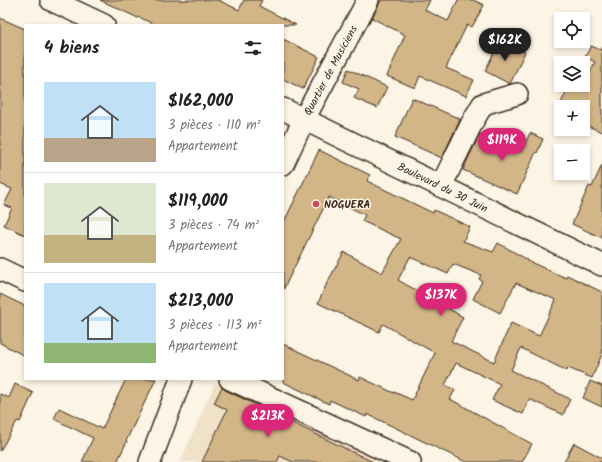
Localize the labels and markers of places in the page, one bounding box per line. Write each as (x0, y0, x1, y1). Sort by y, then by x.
pin: $162K (477, 28, 533, 62)
pin: $119K (474, 128, 530, 162)
place label: NOGUERA (324, 196, 371, 214)
marker: NOGUERA (311, 199, 321, 209)
pin: $137K (413, 283, 469, 317)
pin: $213K (240, 404, 296, 438)

